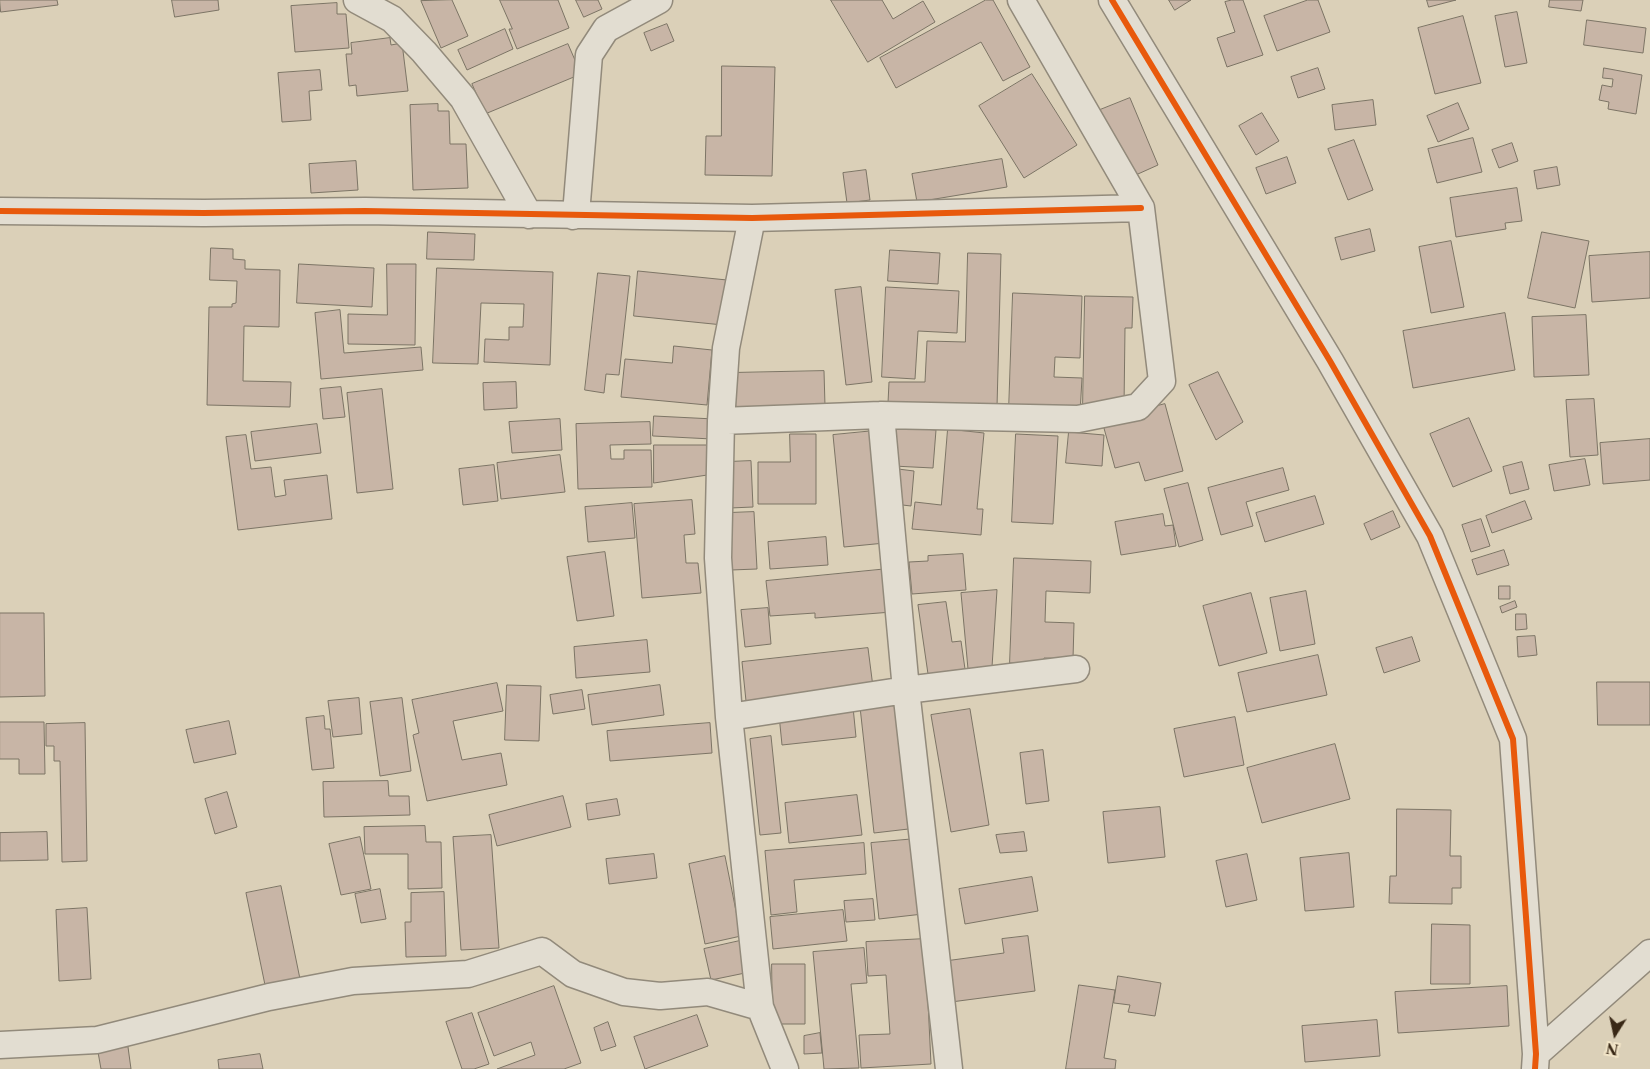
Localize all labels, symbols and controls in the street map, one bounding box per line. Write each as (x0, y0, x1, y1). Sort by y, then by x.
north arrow (1590, 1009, 1640, 1059)
text: N (1605, 1039, 1620, 1059)

